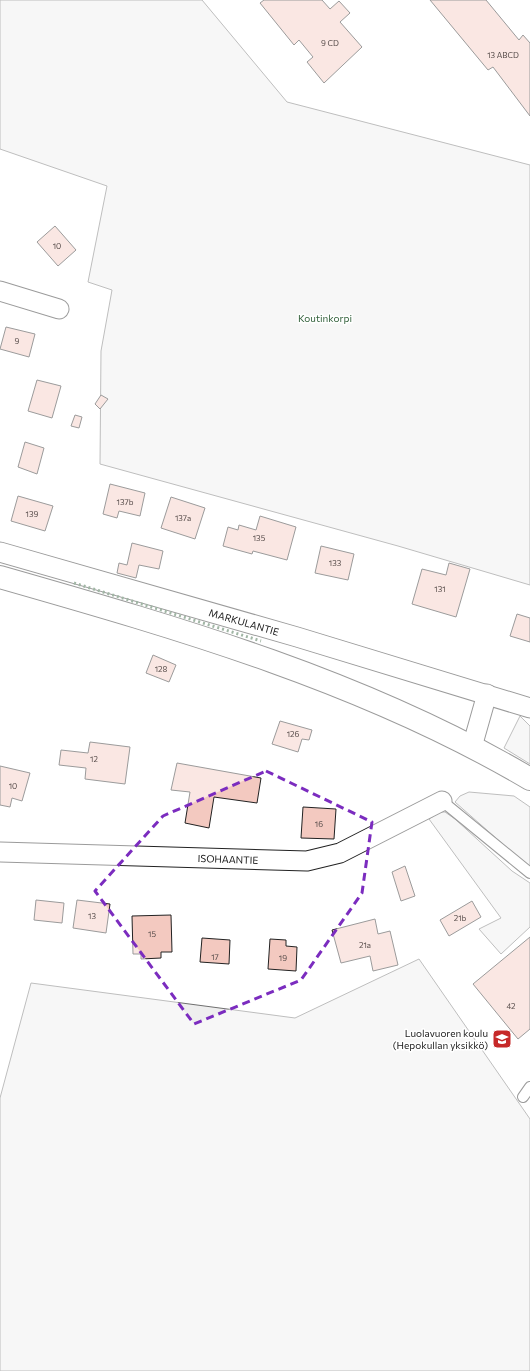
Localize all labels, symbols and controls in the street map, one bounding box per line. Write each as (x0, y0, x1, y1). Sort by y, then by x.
house number: 9 CD (321, 38, 339, 48)
house number: 13 ABCD (487, 50, 519, 60)
house number: 10 (53, 241, 61, 251)
park label: Koutinkorpi (298, 312, 352, 324)
house number: 9 (15, 336, 20, 346)
house number: 137b (117, 497, 134, 507)
house number: 139 (26, 509, 39, 519)
house number: 137a (175, 513, 191, 523)
house number: 135 (253, 533, 266, 543)
house number: 133 (329, 558, 342, 568)
house number: 131 (434, 584, 446, 594)
street label: MARKULANTIE (208, 606, 281, 638)
house number: 128 (155, 664, 167, 674)
house number: 126 (287, 729, 299, 739)
house number: 12 (90, 754, 98, 764)
house number: 10 (9, 781, 17, 791)
house number: 16 (315, 819, 323, 829)
street label: ISOHAANTIE (197, 852, 259, 866)
house number: 13 (88, 911, 96, 921)
house number: 21b (454, 913, 467, 923)
house number: 15 (148, 929, 156, 939)
house number: 21a (359, 940, 371, 950)
house number: 17 (211, 952, 219, 962)
house number: 19 (279, 953, 287, 963)
house number: 42 (506, 1001, 516, 1011)
place label: Luolavuoren koulu (Hepokullan yksikkö) (393, 1027, 488, 1051)
school or university icon: Luolavuoren koulu (Hepokullan yksikkö) (491, 1028, 513, 1050)

